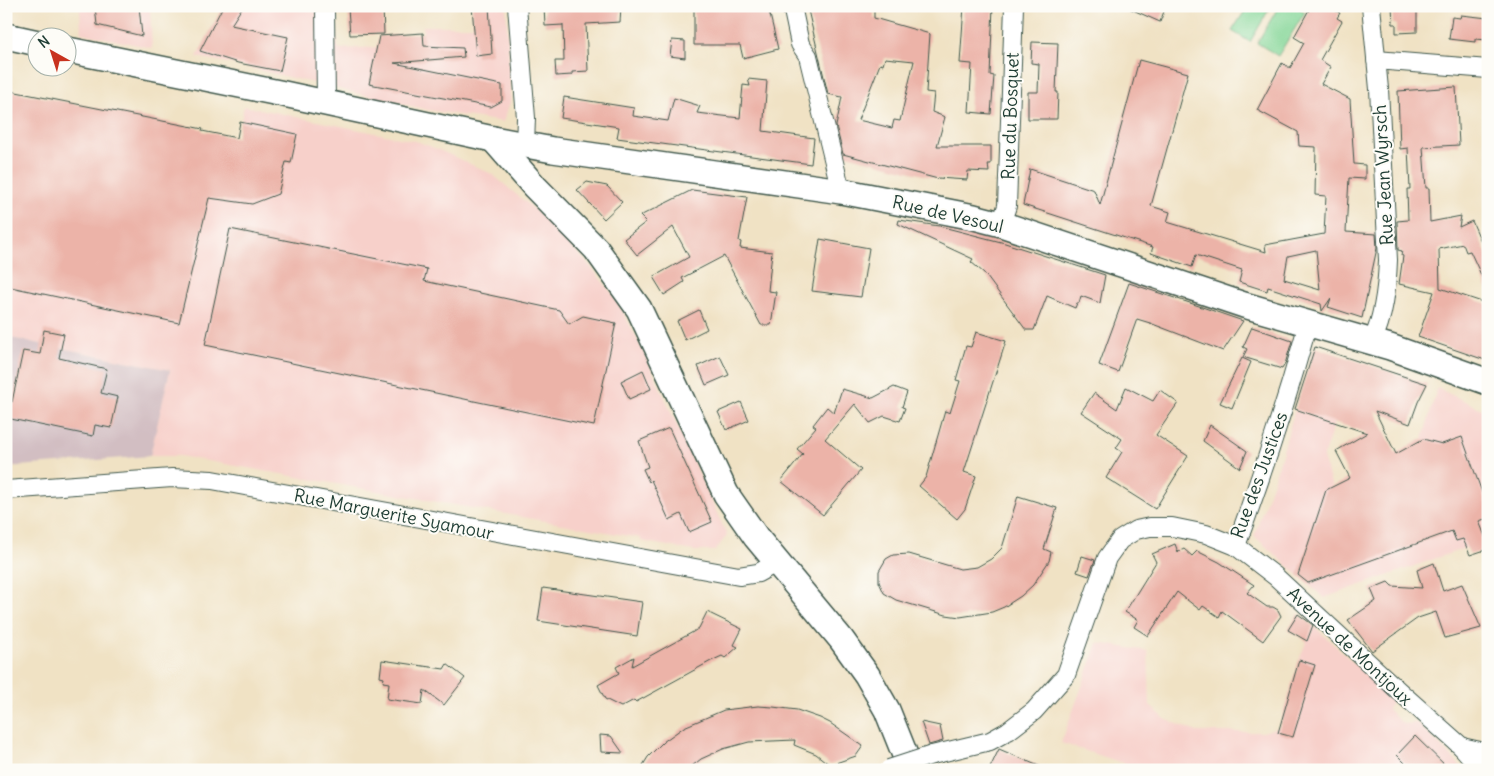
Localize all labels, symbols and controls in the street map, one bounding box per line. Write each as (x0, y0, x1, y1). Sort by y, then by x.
north arrow (28, 28, 78, 78)
text: N (34, 32, 53, 52)
street label: Rue du Bosquet (996, 52, 1024, 180)
street label: Rue Jean Wyrsch (1368, 104, 1398, 246)
street label: Rue de Vesoul (890, 190, 1006, 238)
street label: Rue des Justices (1225, 409, 1293, 541)
street label: Rue Marguerite Syamour (292, 483, 497, 545)
street label: Avenue de Montjoux (1282, 582, 1418, 710)

